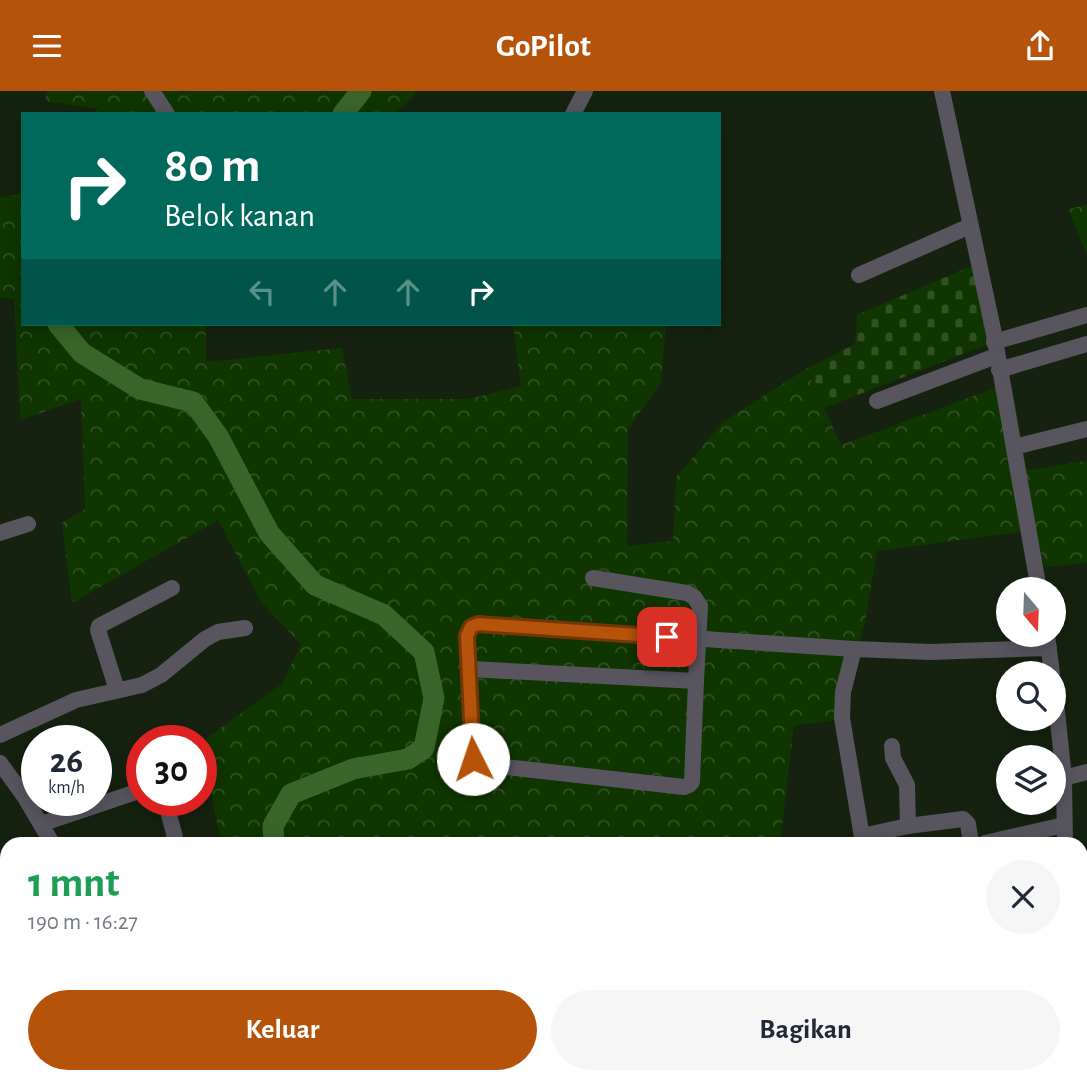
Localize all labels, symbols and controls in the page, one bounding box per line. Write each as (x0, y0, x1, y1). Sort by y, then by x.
icon: menu (28, 27, 66, 65)
icon: share (1021, 27, 1059, 65)
text: GoPilot (496, 30, 591, 62)
icon: right (49, 140, 140, 231)
text: 80 m (164, 142, 261, 191)
text: Belok kanan (164, 200, 315, 232)
icon: left (243, 273, 281, 311)
icon: ahead (316, 273, 354, 311)
icon: ahead (389, 273, 427, 311)
icon: right (462, 273, 500, 311)
north arrow (996, 577, 1066, 647)
map controls (996, 577, 1066, 815)
pin (637, 607, 697, 667)
icon: arrive (648, 618, 686, 656)
button: search (996, 661, 1066, 731)
position arrow (436, 722, 510, 796)
speed limit sign: 30 (126, 725, 217, 816)
text: 26 (50, 744, 83, 779)
button: layers (996, 745, 1066, 815)
text: km/h (48, 779, 85, 797)
button: close (986, 860, 1060, 934)
text: 1 mnt (28, 862, 120, 904)
text: 190 m · 16:27 (28, 911, 138, 934)
button: Keluar (28, 990, 537, 1070)
button: Bagikan (551, 990, 1060, 1070)

